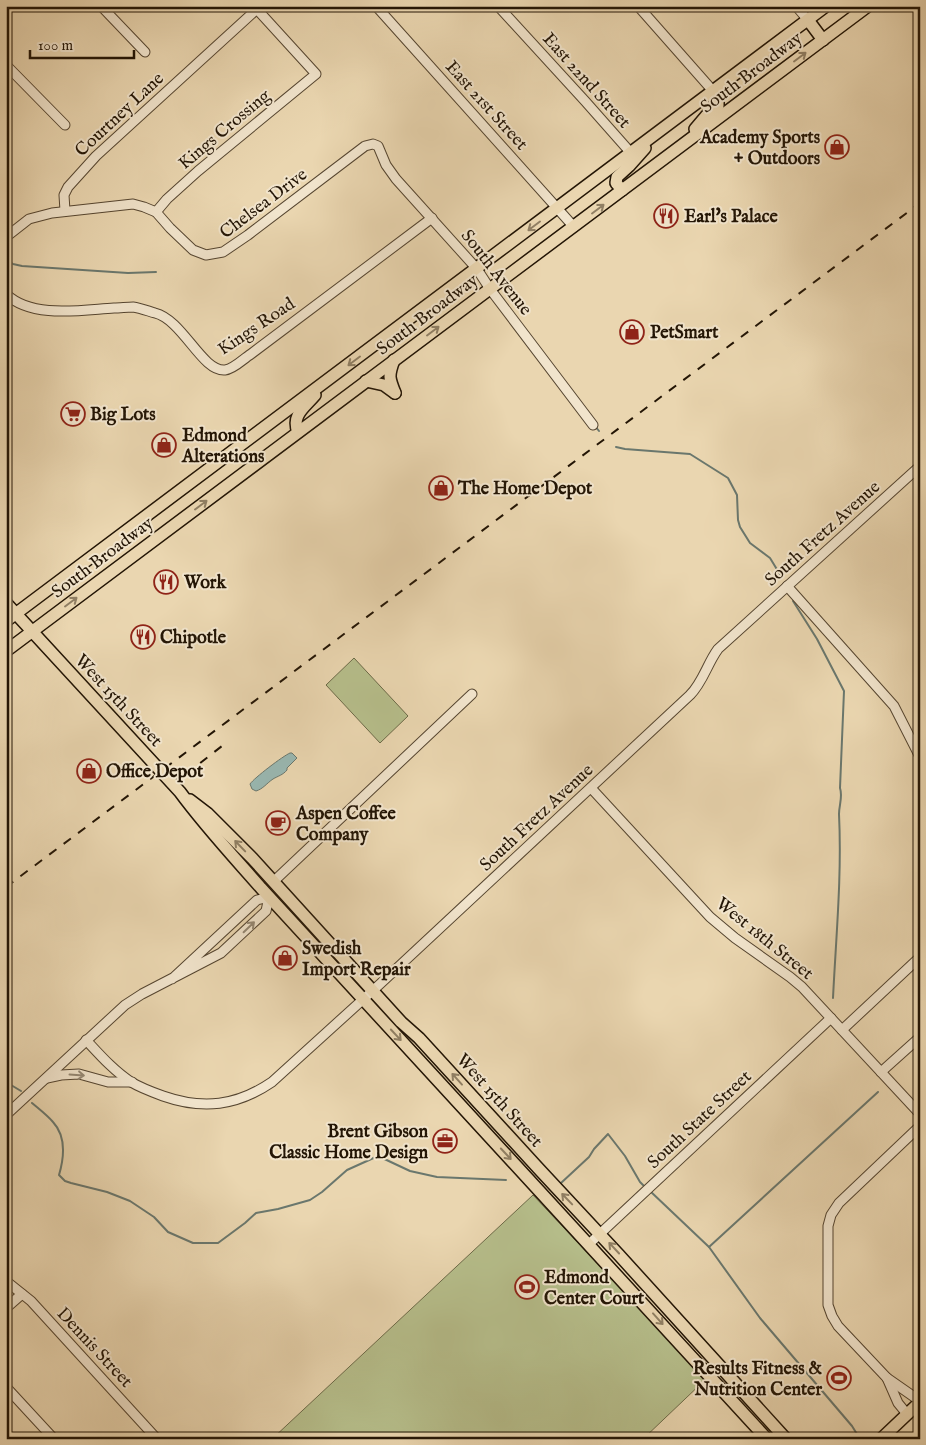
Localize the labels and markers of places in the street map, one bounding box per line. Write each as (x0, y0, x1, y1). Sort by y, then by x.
place label: Academy Sports + Outdoors (699, 127, 821, 171)
shop icon: Academy Sports + Outdoors (824, 134, 850, 160)
restaurant icon: Earl's Palace (653, 203, 679, 229)
place label: Earl's Palace (684, 206, 778, 229)
shop icon: PetSmart (619, 319, 645, 345)
place label: PetSmart (650, 322, 719, 345)
supermarket icon: Big Lots (60, 401, 86, 427)
place label: Big Lots (90, 404, 156, 427)
place label: Edmond Alterations (181, 425, 265, 469)
shop icon: Edmond Alterations (151, 432, 177, 458)
shop icon: The Home Depot (428, 475, 454, 501)
place label: The Home Depot (457, 478, 593, 501)
restaurant icon: Work (153, 569, 179, 595)
place label: Work (183, 572, 227, 595)
restaurant icon: Chipotle (130, 624, 156, 650)
place label: Chipotle (160, 627, 227, 650)
shop icon: Office Depot (76, 758, 102, 784)
place label: Office Depot (106, 761, 204, 784)
place label: Aspen Coffee Company (295, 803, 397, 847)
cafe icon: Aspen Coffee Company (265, 810, 291, 836)
place label: Swedish Import Repair (302, 938, 411, 982)
shop icon: Swedish Import Repair (272, 945, 298, 971)
place label: Brent Gibson Classic Home Design (269, 1121, 428, 1165)
office icon: Brent Gibson Classic Home Design (432, 1128, 458, 1154)
place label: Edmond Center Court (544, 1267, 645, 1311)
sports icon: Edmond Center Court (514, 1274, 540, 1300)
place label: Results Fitness & Nutrition Center (693, 1358, 822, 1402)
sports icon: Results Fitness & Nutrition Center (826, 1365, 852, 1391)

